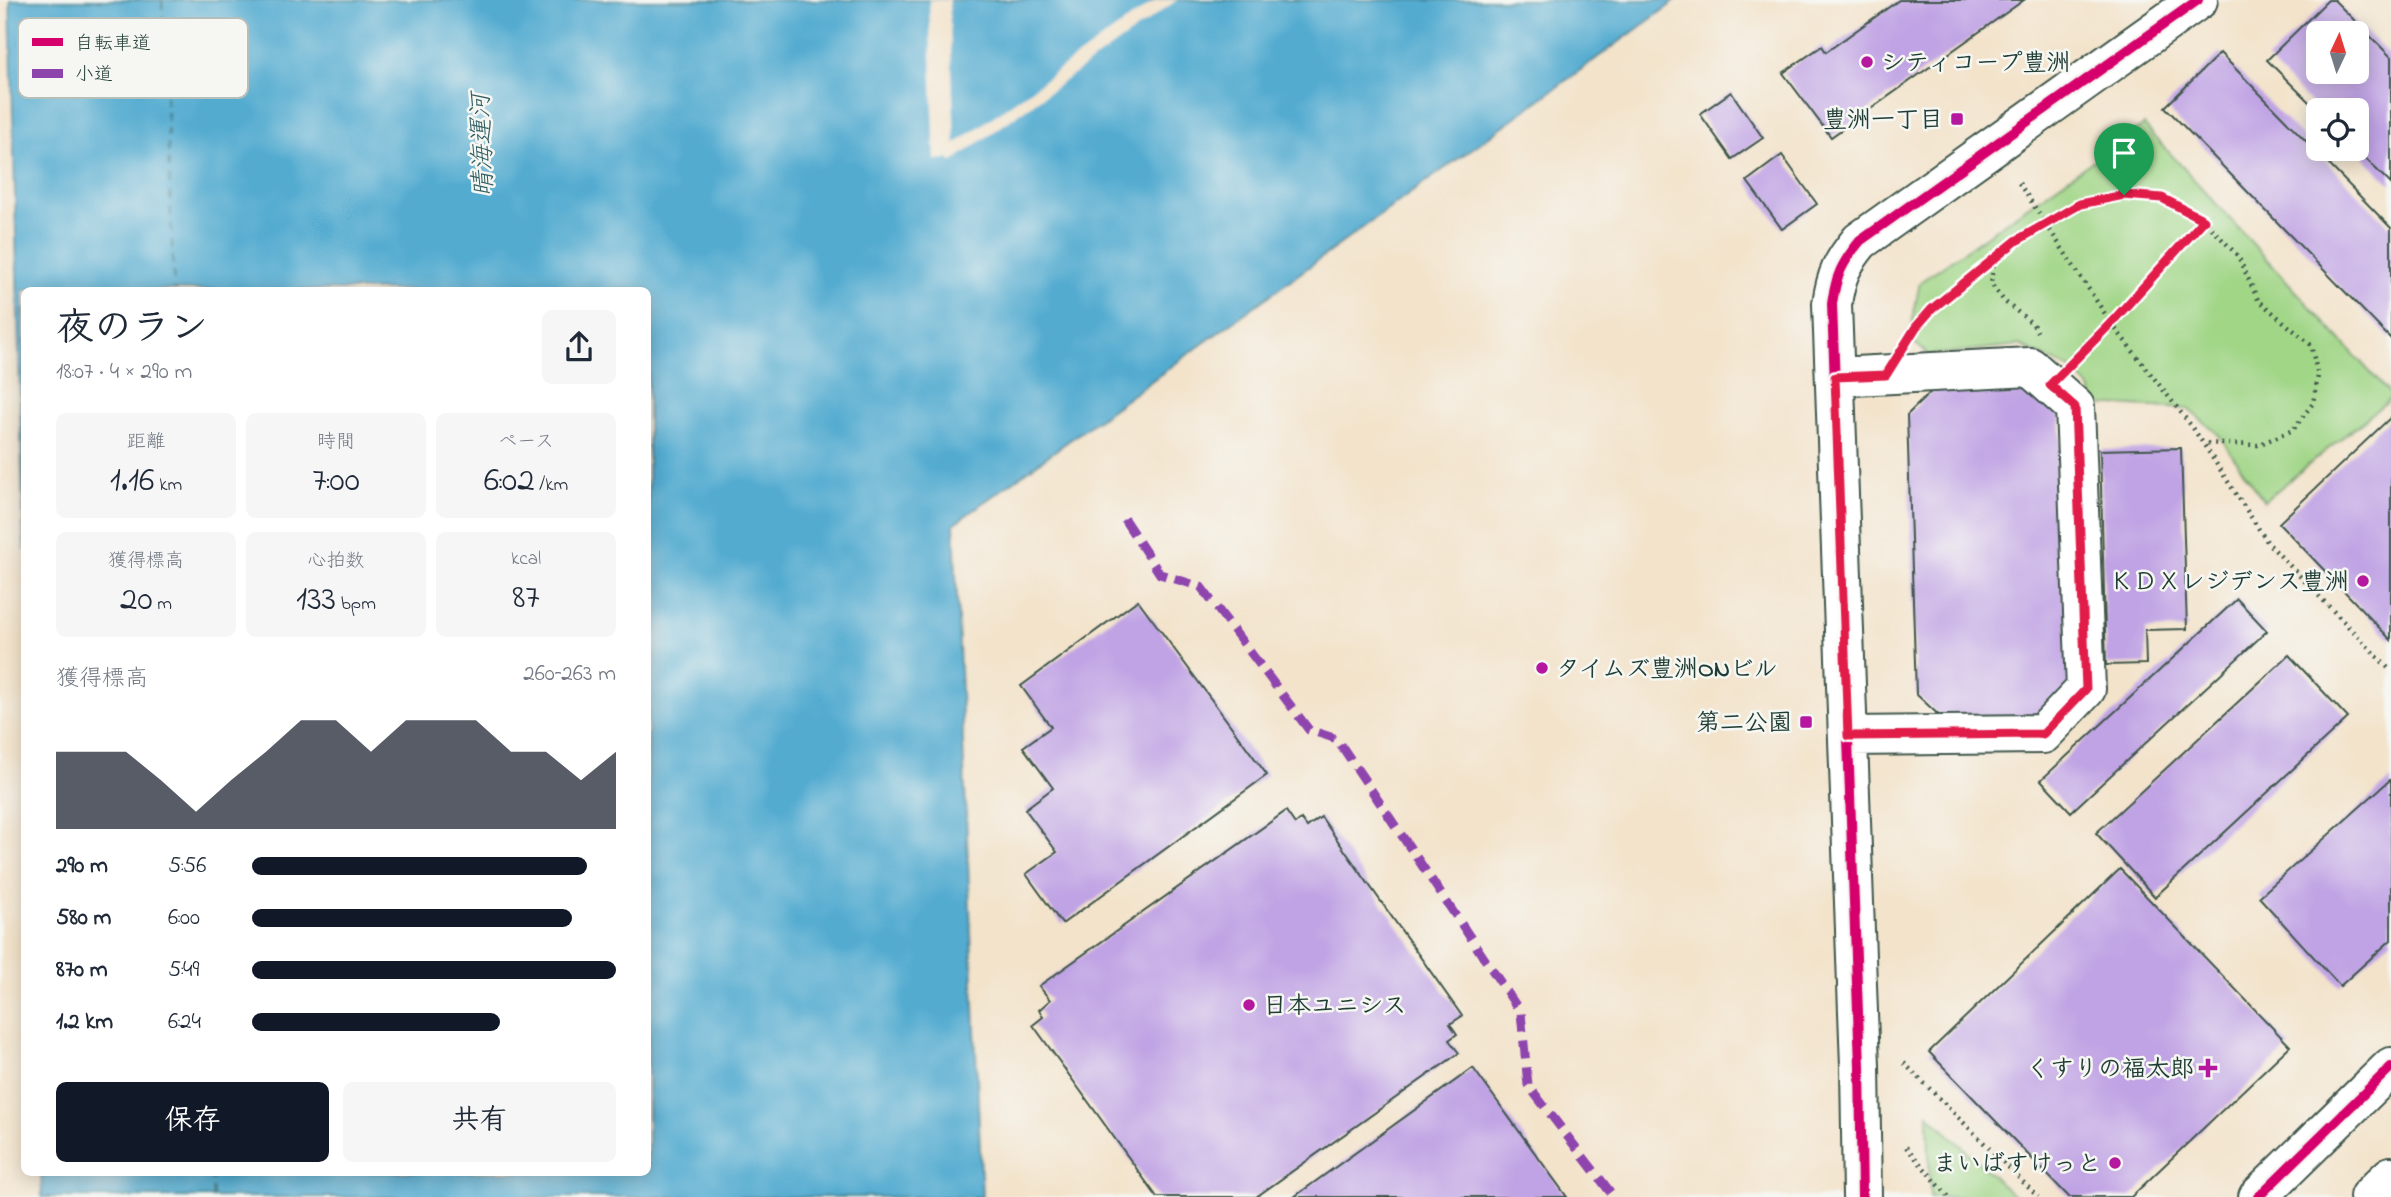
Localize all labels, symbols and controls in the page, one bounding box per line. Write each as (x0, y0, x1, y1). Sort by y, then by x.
legend (18, 18, 248, 98)
north arrow (2306, 21, 2370, 84)
map controls (2306, 21, 2369, 161)
text: 自転車道 (75, 31, 151, 58)
place label: シティコープ豊洲 (1881, 47, 2071, 82)
marker: シティコープ豊洲 (1859, 54, 1875, 70)
text: 小道 (75, 62, 113, 89)
water label: 晴海運河 (463, 88, 505, 198)
button: locate (2306, 98, 2369, 161)
place label: 豊洲一丁目 (1823, 104, 1943, 139)
marker: 豊洲一丁目 (1949, 111, 1965, 127)
pin (2094, 123, 2154, 195)
icon: arrive (2105, 134, 2143, 172)
text: 夜のラン (56, 302, 208, 358)
button: share (542, 310, 616, 384)
text: 18:07 · 4 × 290 m (56, 356, 192, 389)
text: 距離 (127, 429, 165, 456)
text: 時間 (317, 429, 355, 456)
text: ペース (498, 429, 554, 456)
text: 1.16 (110, 456, 154, 507)
text: 7:00 (312, 456, 360, 507)
text: 6:02 (484, 456, 535, 507)
text: km (154, 472, 182, 499)
text: /km (535, 472, 568, 499)
text: kcal (511, 546, 541, 573)
text: 獲得標高 (108, 548, 184, 575)
text: 心拍数 (307, 548, 365, 575)
place label: ＫＤＸレジデンス豊洲 (2109, 566, 2349, 601)
text: 87 (512, 573, 540, 624)
marker: ＫＤＸレジデンス豊洲 (2355, 573, 2371, 589)
text: 20 (120, 575, 153, 626)
text: 133 (296, 575, 336, 626)
text: m (153, 591, 172, 618)
text: bpm (336, 591, 376, 618)
place label: タイムズ豊洲ONビル (1556, 653, 1778, 688)
text: 260–263 m (523, 658, 616, 691)
marker: タイムズ豊洲ONビル (1534, 660, 1550, 676)
text: 獲得標高 (56, 663, 148, 696)
place label: 第二公園 (1696, 707, 1792, 742)
marker: 第二公園 (1798, 714, 1814, 730)
text: 290 m (56, 850, 108, 883)
text: 5:56 (168, 850, 206, 883)
text: 580 m (56, 902, 111, 935)
text: 6:00 (168, 902, 200, 935)
text: 870 m (56, 954, 108, 987)
text: 5:49 (168, 954, 200, 987)
place label: 日本ユニシス (1263, 990, 1407, 1025)
marker: 日本ユニシス (1241, 997, 1257, 1013)
text: 1.2 km (56, 1006, 113, 1039)
text: 6:24 (168, 1006, 201, 1039)
place label: くすりの福太郎 (2026, 1053, 2194, 1088)
marker: くすりの福太郎 (2200, 1060, 2216, 1076)
button: 保存 (56, 1082, 329, 1162)
button: 共有 (343, 1082, 616, 1162)
place label: まいばすけっと (1933, 1148, 2101, 1183)
marker: まいばすけっと (2107, 1155, 2123, 1171)

